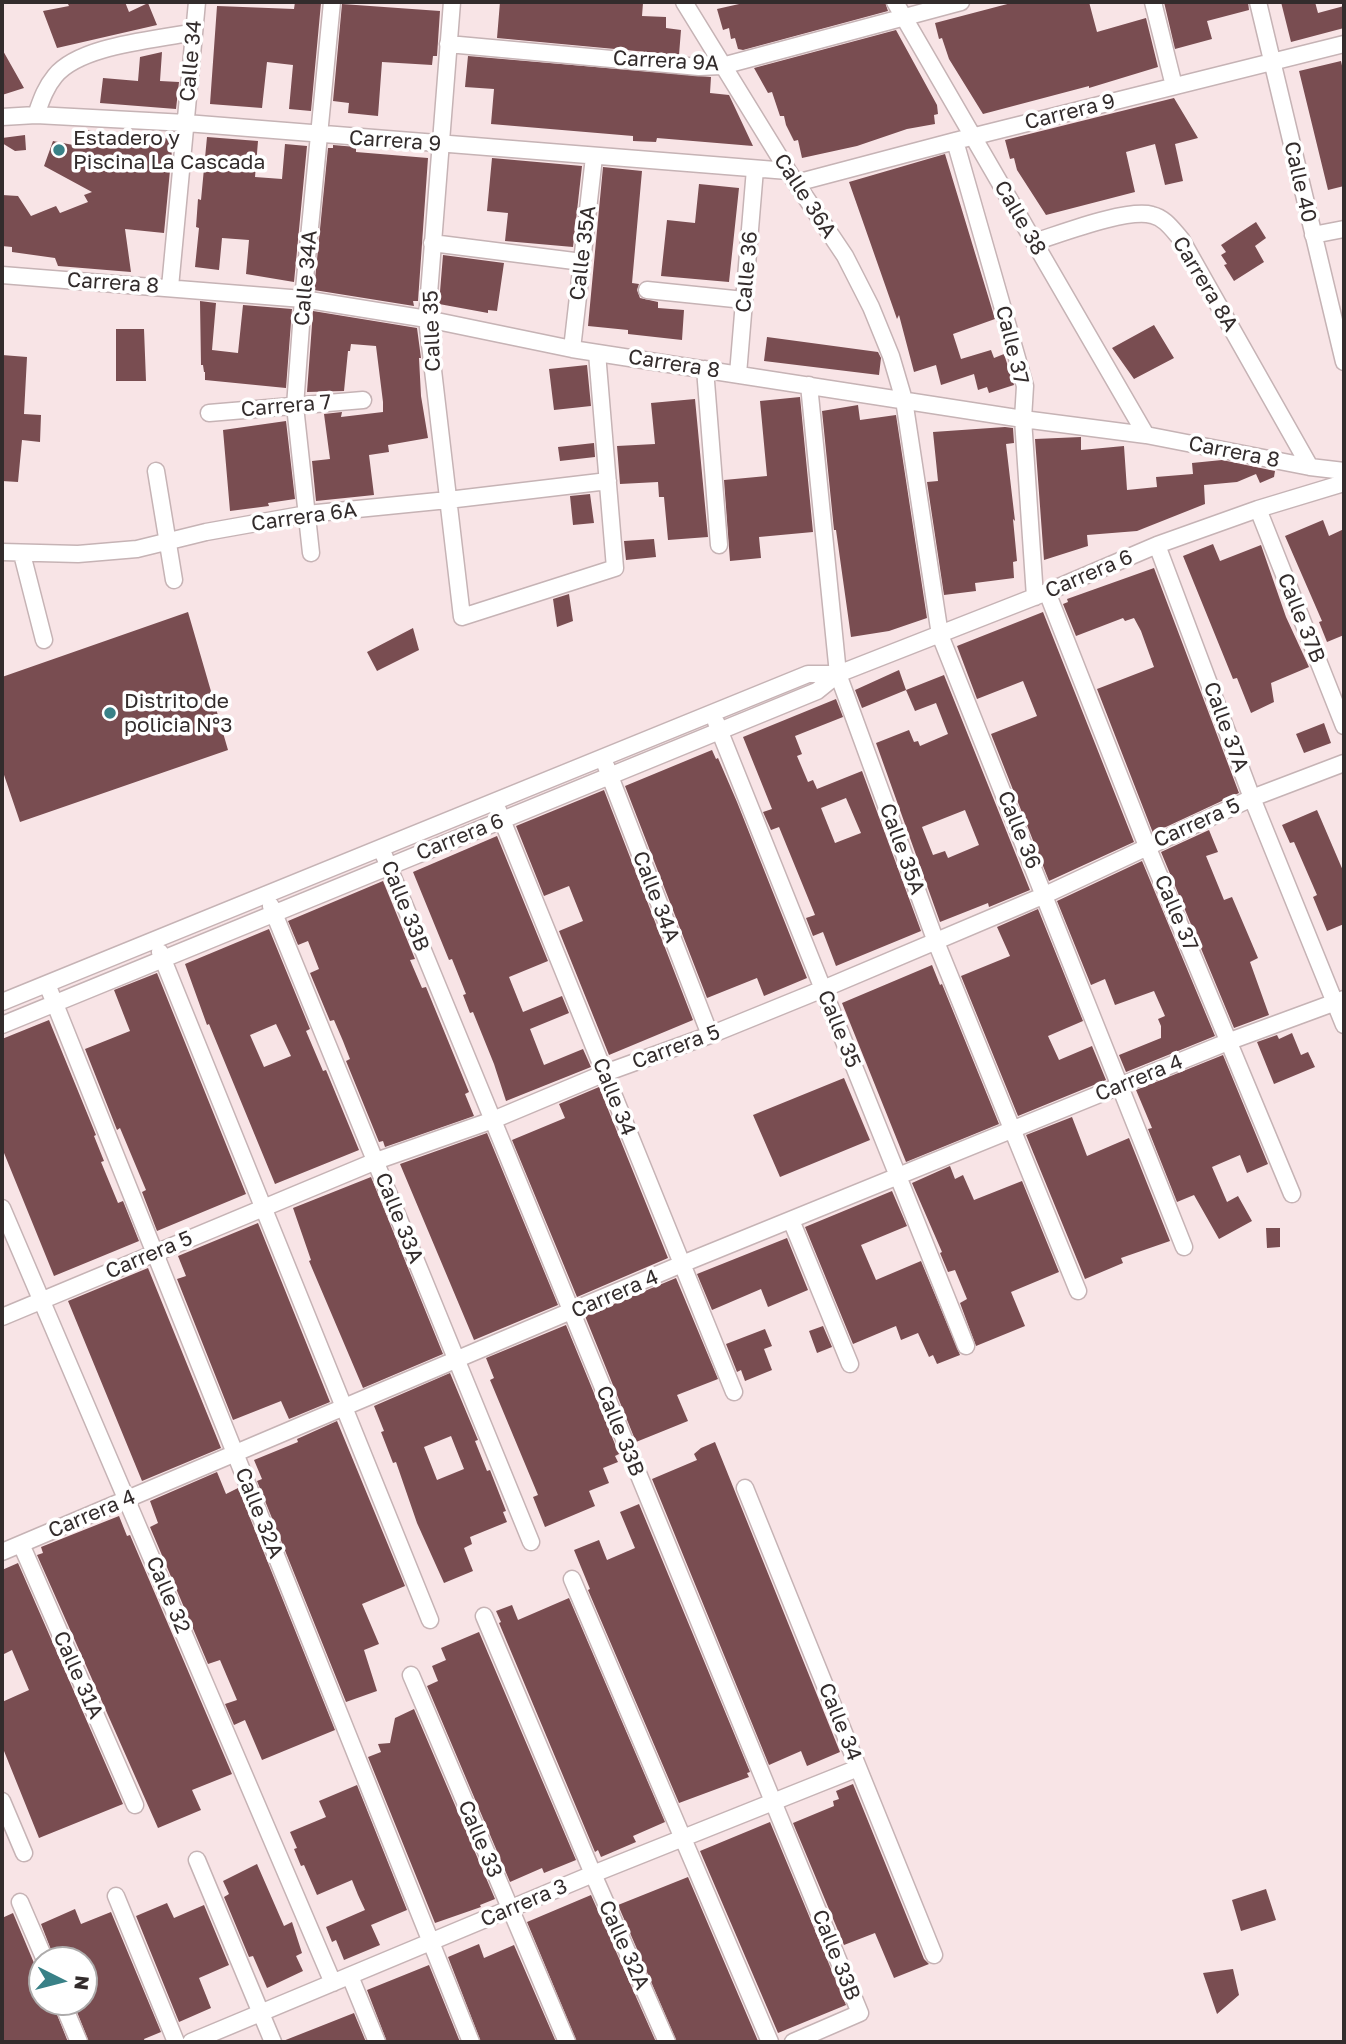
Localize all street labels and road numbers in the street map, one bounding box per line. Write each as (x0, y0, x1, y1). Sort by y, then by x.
street label: Calle 34 (175, 19, 207, 103)
street label: Carrera 9A (612, 46, 720, 76)
street label: Carrera 9 (1022, 89, 1118, 135)
street label: Carrera 9 (348, 125, 442, 157)
street label: Calle 40 (1278, 139, 1322, 225)
street label: Calle 36A (768, 149, 842, 243)
street label: Calle 38 (989, 176, 1051, 260)
street label: Calle 35A (565, 204, 601, 302)
street label: Calle 34A (289, 229, 323, 327)
street label: Calle 36 (731, 230, 763, 314)
street label: Carrera 8A (1167, 232, 1243, 336)
street label: Carrera 8 (66, 267, 160, 299)
street label: Calle 35 (418, 290, 446, 372)
street label: Calle 37 (990, 303, 1034, 387)
street label: Carrera 8 (626, 344, 722, 384)
street label: Carrera 7 (240, 389, 332, 423)
street label: Carrera 8 (1186, 431, 1282, 473)
street label: Carrera 6A (250, 497, 358, 537)
street label: Carrera 6 (1042, 544, 1136, 604)
street label: Calle 37B (1272, 570, 1330, 666)
street label: Calle 37A (1198, 678, 1254, 776)
street label: Calle 36 (992, 787, 1046, 873)
street label: Carrera 5 (1150, 793, 1244, 853)
street label: Calle 35A (874, 800, 930, 898)
street label: Carrera 6 (412, 808, 508, 866)
street label: Calle 34A (627, 848, 685, 946)
street label: Calle 33B (375, 857, 435, 955)
street label: Calle 37 (1149, 871, 1203, 955)
street label: Calle 35 (812, 987, 866, 1071)
street label: Carrera 5 (629, 1019, 723, 1075)
street label: Carrera 4 (1091, 1049, 1187, 1107)
street label: Calle 34 (587, 1054, 641, 1140)
street label: Calle 33A (369, 1169, 429, 1267)
street label: Carrera 5 (102, 1225, 196, 1285)
street label: Carrera 4 (568, 1264, 662, 1324)
street label: Calle 33B (590, 1382, 650, 1480)
street label: Calle 32A (229, 1464, 289, 1562)
street label: Carrera 4 (45, 1484, 139, 1544)
street label: Calle 32 (141, 1553, 195, 1637)
street label: Calle 31A (48, 1627, 108, 1723)
street label: Calle 34 (813, 1679, 867, 1765)
street label: Calle 33 (453, 1797, 507, 1881)
street label: Carrera 3 (477, 1873, 571, 1933)
street label: Calle 32A (593, 1896, 655, 1994)
street label: Calle 33B (806, 1906, 866, 2004)

